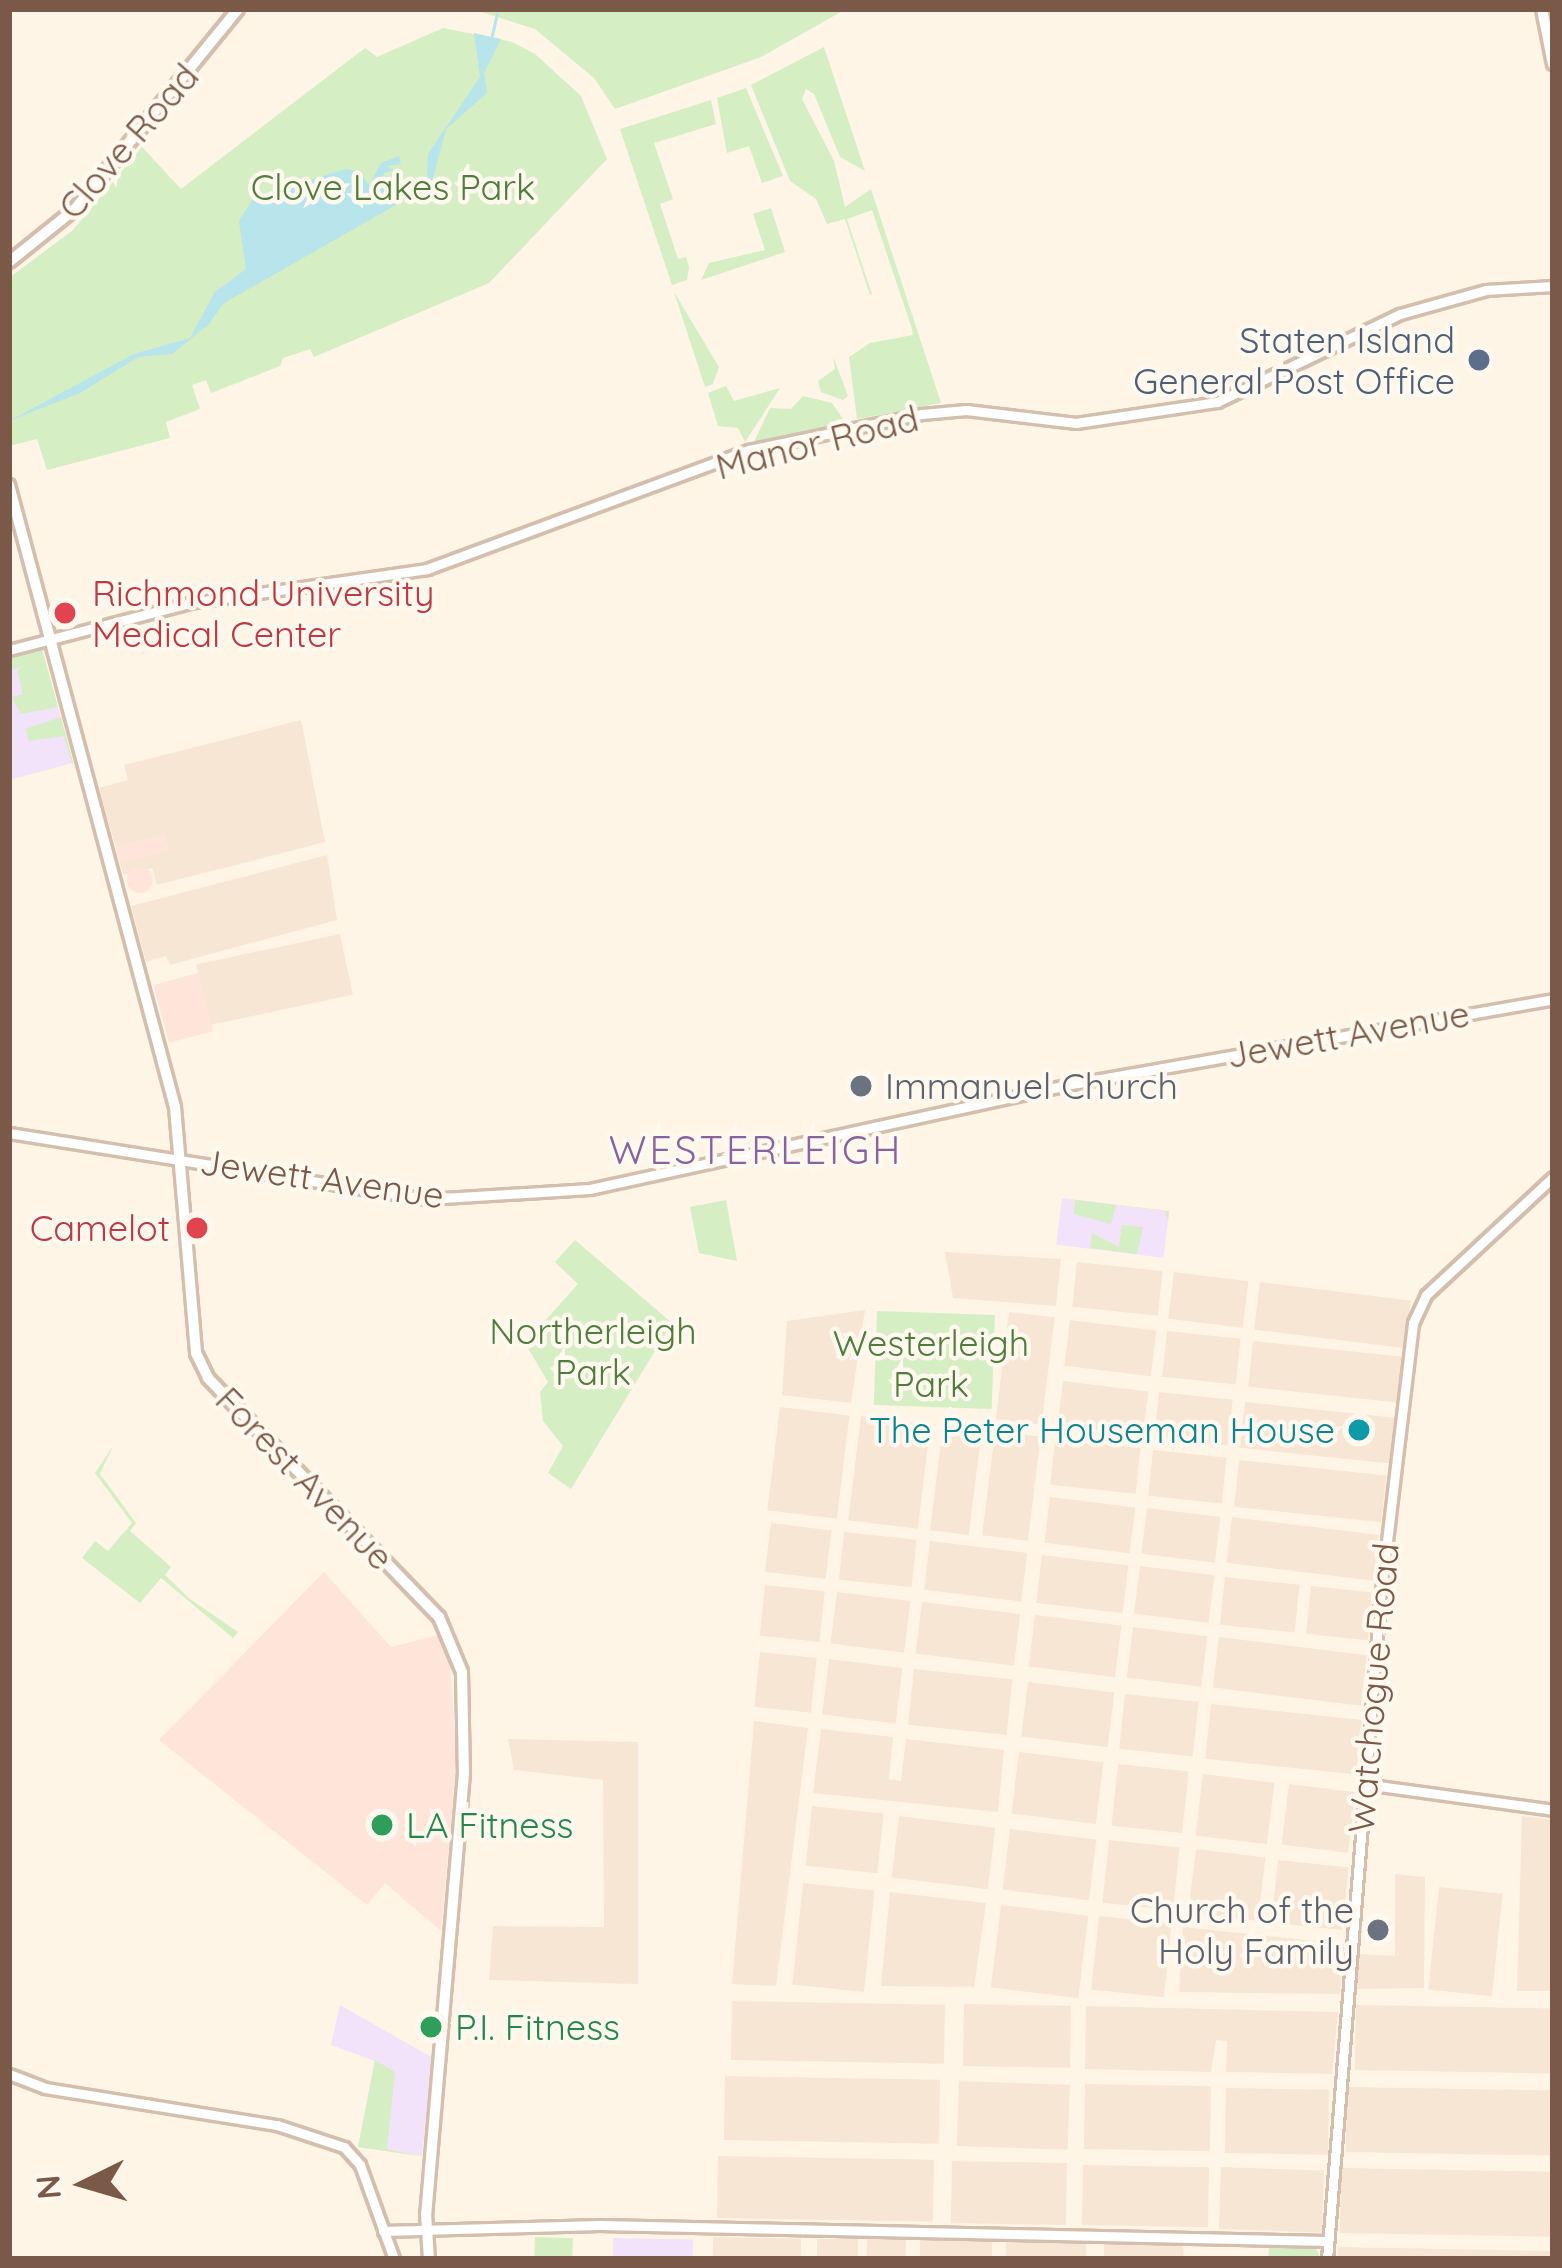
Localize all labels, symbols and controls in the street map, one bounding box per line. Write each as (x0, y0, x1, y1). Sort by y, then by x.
street label: Clove Road (49, 55, 207, 227)
park label: Clove Lakes Park (251, 165, 535, 209)
place label: Staten Island General Post Office (1133, 317, 1455, 402)
marker: Staten Island General Post Office (1466, 347, 1492, 373)
street label: Manor Road (711, 396, 923, 488)
place label: Richmond University Medical Center (92, 570, 434, 655)
marker: Richmond University Medical Center (49, 597, 81, 629)
street label: Jewett Avenue (1223, 991, 1473, 1077)
place label: Immanuel Church (885, 1064, 1178, 1108)
marker: Immanuel Church (848, 1073, 874, 1099)
district label: WESTERLEIGH (609, 1127, 903, 1173)
street label: Jewett Avenue (197, 1140, 447, 1216)
place label: Camelot (30, 1206, 170, 1250)
marker: Camelot (181, 1212, 213, 1244)
park label: Northerleigh Park (489, 1308, 697, 1393)
park label: Westerleigh Park (833, 1320, 1029, 1405)
street label: Forest Avenue (207, 1378, 403, 1578)
place label: The Peter Houseman House (869, 1408, 1335, 1452)
marker: The Peter Houseman House (1346, 1417, 1372, 1443)
street label: Watchogue Road (1339, 1541, 1407, 1835)
place label: LA Fitness (406, 1803, 573, 1847)
marker: LA Fitness (369, 1812, 395, 1838)
place label: Church of the Holy Family (1130, 1887, 1354, 1972)
marker: Church of the Holy Family (1365, 1917, 1391, 1943)
place label: P.I. Fitness (455, 2005, 620, 2049)
marker: P.I. Fitness (418, 2014, 444, 2040)
north arrow (24, 2124, 144, 2244)
text: N (26, 2173, 69, 2201)

